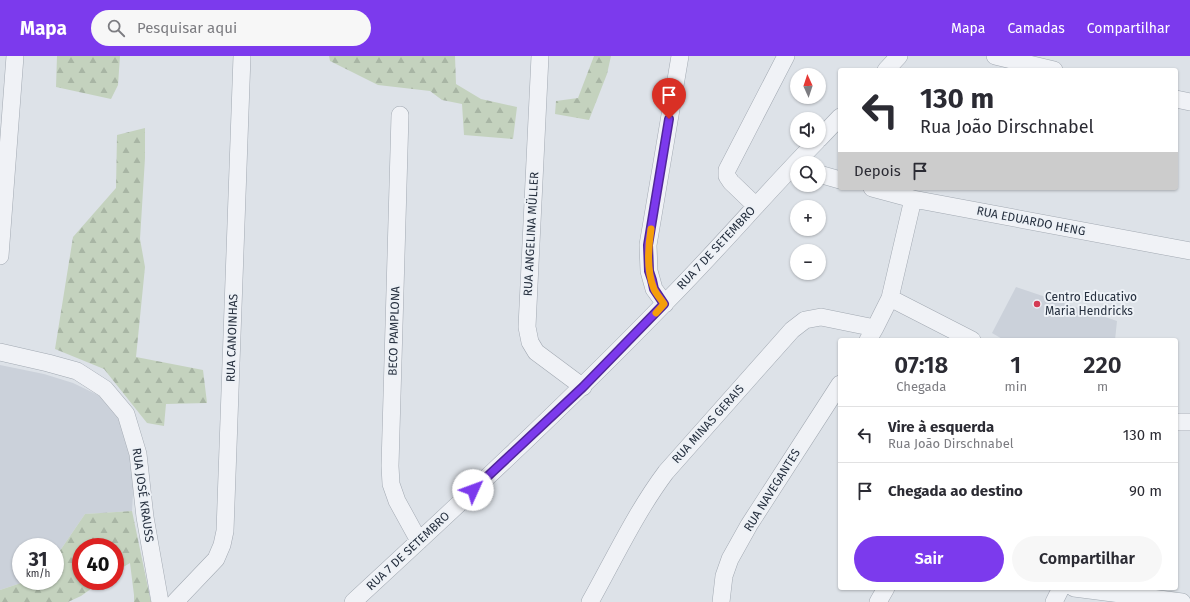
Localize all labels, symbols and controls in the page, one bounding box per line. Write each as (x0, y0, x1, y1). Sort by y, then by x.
search box (91, 10, 371, 46)
text: Mapa (20, 17, 67, 40)
icon: search (105, 17, 127, 39)
text: Pesquisar aqui (137, 19, 237, 37)
text: Mapa (951, 20, 985, 37)
text: Camadas (1007, 20, 1065, 37)
text: Compartilhar (1087, 20, 1170, 37)
north arrow (790, 68, 826, 104)
map controls (790, 68, 826, 280)
pin (652, 78, 686, 119)
text: 130 m (920, 82, 994, 115)
icon: arrive (658, 84, 680, 106)
icon: left (854, 84, 906, 136)
button: sound (790, 112, 826, 148)
text: Rua João Dirschnabel (920, 116, 1094, 138)
button: search (790, 156, 826, 192)
icon: arrive (909, 160, 931, 182)
text: Depois (854, 162, 901, 180)
street label: RUA ANGELINA MÜLLER (519, 171, 541, 297)
button: + (790, 200, 826, 236)
street label: RUA 7 DE SETEMBRO (674, 204, 758, 292)
street label: RUA EDUARDO HENG (975, 204, 1087, 238)
button: − (790, 244, 826, 280)
street label: BECO PAMPLONA (385, 286, 403, 376)
place label: Centro Educativo Maria Hendricks (1045, 290, 1137, 318)
street label: RUA CANOINHAS (223, 293, 241, 382)
marker: Centro Educativo Maria Hendricks (1032, 299, 1042, 309)
text: 07:18 (894, 351, 948, 379)
text: 1 (1010, 351, 1021, 379)
text: 220 (1083, 351, 1122, 379)
text: Chegada (896, 379, 946, 394)
text: min (1005, 379, 1027, 394)
text: m (1097, 379, 1108, 394)
street label: RUA MINAS GERAIS (669, 381, 747, 466)
text: Vire à esquerda (888, 418, 994, 436)
icon: left (854, 424, 876, 446)
text: 130 m (1123, 426, 1162, 444)
text: Rua João Dirschnabel (888, 436, 1014, 451)
street label: RUA NAVEGANTES (741, 446, 803, 534)
street label: RUA JOSÉ KRAUSS (129, 447, 158, 543)
position arrow (452, 469, 494, 511)
icon: arrive (854, 480, 876, 502)
text: Chegada ao destino (888, 482, 1023, 500)
text: 90 m (1129, 482, 1162, 500)
street label: RUA 7 DE SETEMBRO (364, 509, 452, 593)
button: Sair (854, 536, 1004, 582)
button: Compartilhar (1012, 536, 1162, 582)
speed limit sign: 40 (72, 538, 124, 590)
text: 31 (28, 547, 48, 571)
text: km/h (26, 568, 50, 580)

